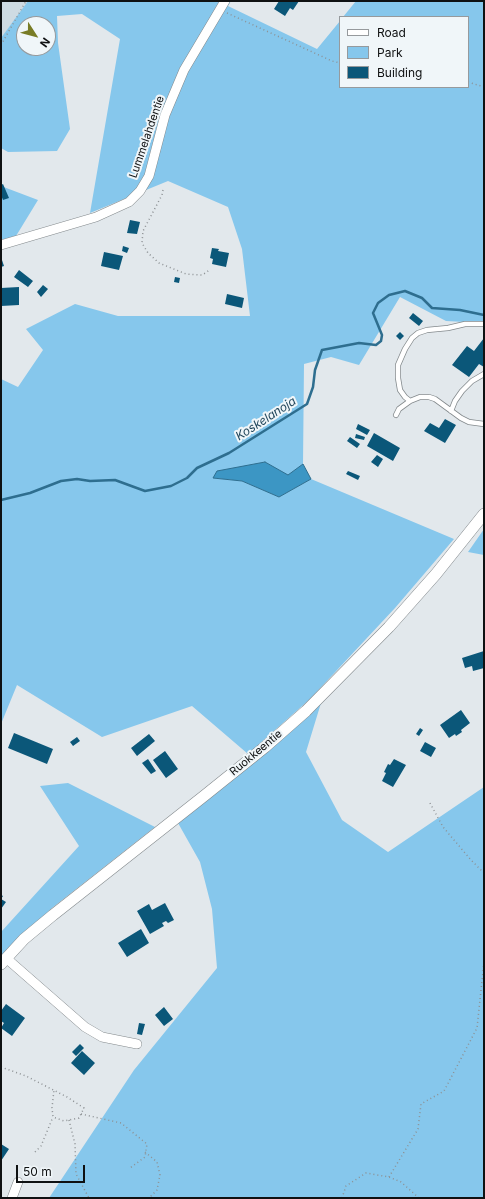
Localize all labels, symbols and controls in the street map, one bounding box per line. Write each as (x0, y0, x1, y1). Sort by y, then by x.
north arrow (16, 16, 56, 56)
legend (339, 16, 469, 88)
text: Road (377, 25, 406, 40)
text: N (37, 35, 53, 50)
text: Park (377, 45, 403, 60)
text: Building (377, 65, 422, 80)
street label: Lummelahdentie (127, 94, 167, 180)
water label: Koskelanoja (233, 394, 299, 444)
street label: Ruokkeentie (227, 727, 285, 779)
scale bar (18, 1157, 87, 1183)
text: 50 m (23, 1164, 52, 1179)

